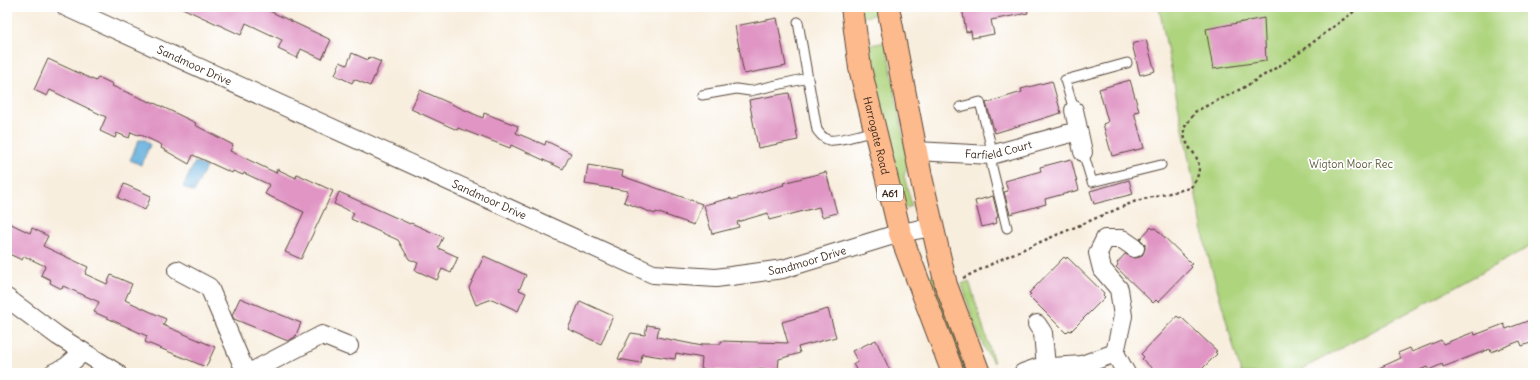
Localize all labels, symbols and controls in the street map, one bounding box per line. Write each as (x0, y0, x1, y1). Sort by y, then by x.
street label: Sandmoor Drive (155, 42, 234, 88)
street label: Harrogate Road (860, 95, 893, 176)
street label: Farfield Court (965, 137, 1034, 162)
park label: Wigton Moor Rec (1309, 157, 1393, 171)
street label: Sandmoor Drive (450, 176, 529, 223)
road number: A61 (877, 185, 903, 201)
street label: Sandmoor Drive (767, 243, 848, 278)

